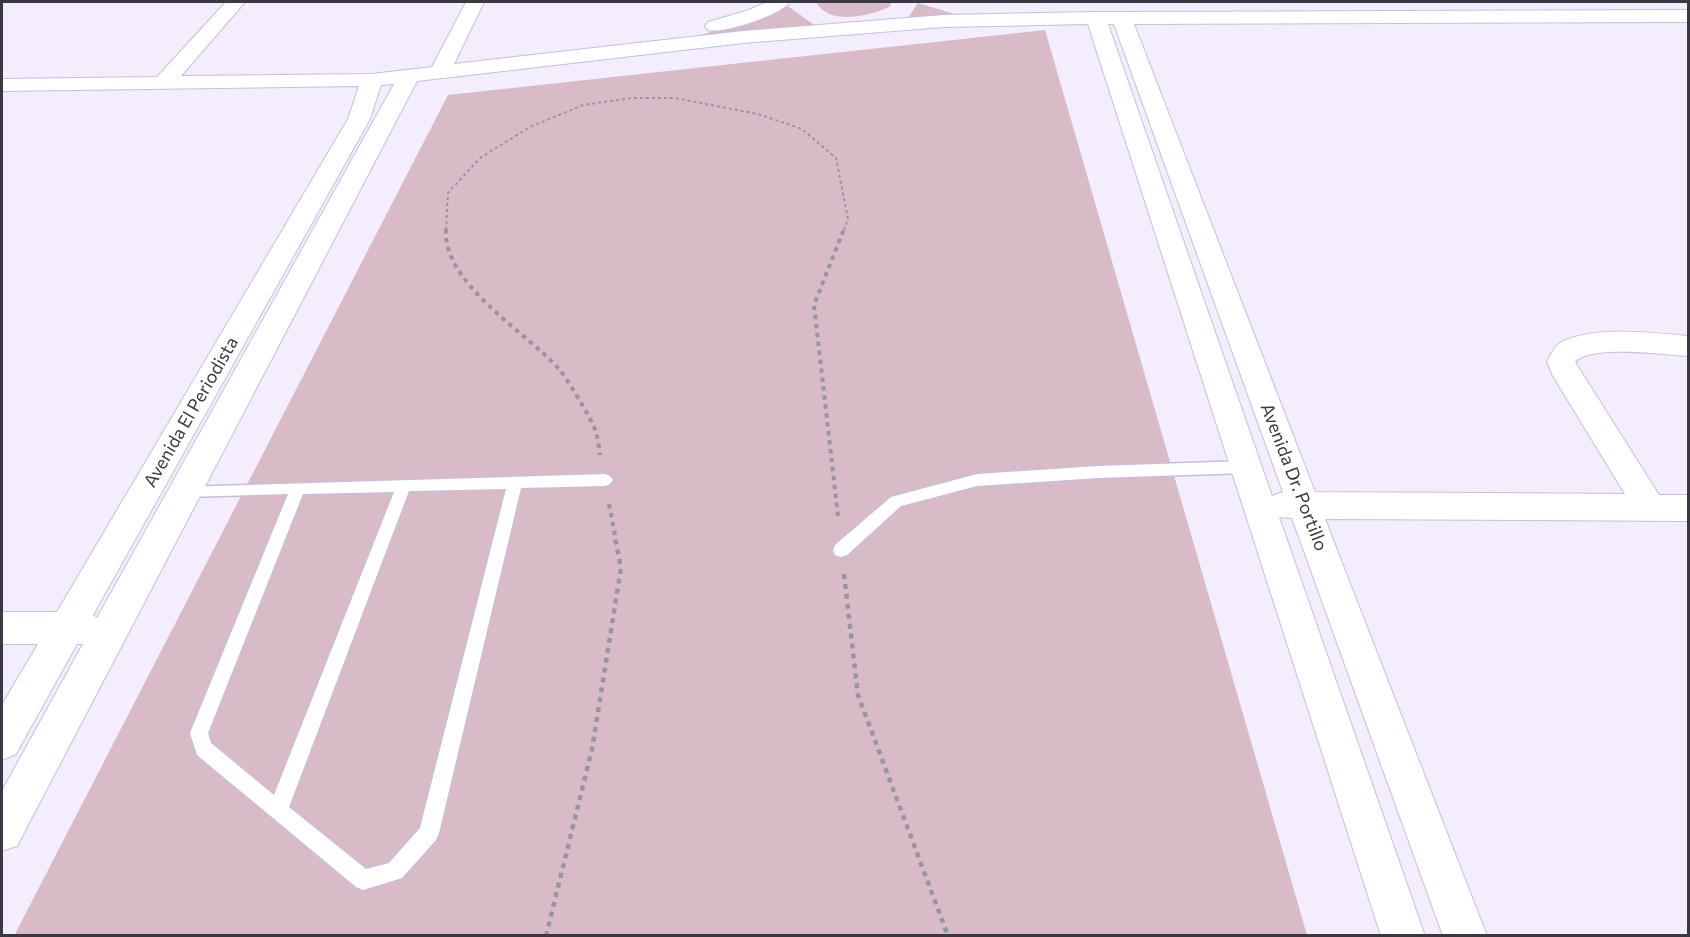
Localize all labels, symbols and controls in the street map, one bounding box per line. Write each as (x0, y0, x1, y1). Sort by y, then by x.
street label: Avenida El Periodista (138, 332, 242, 491)
street label: Avenida Dr. Portillo (1257, 400, 1333, 554)

